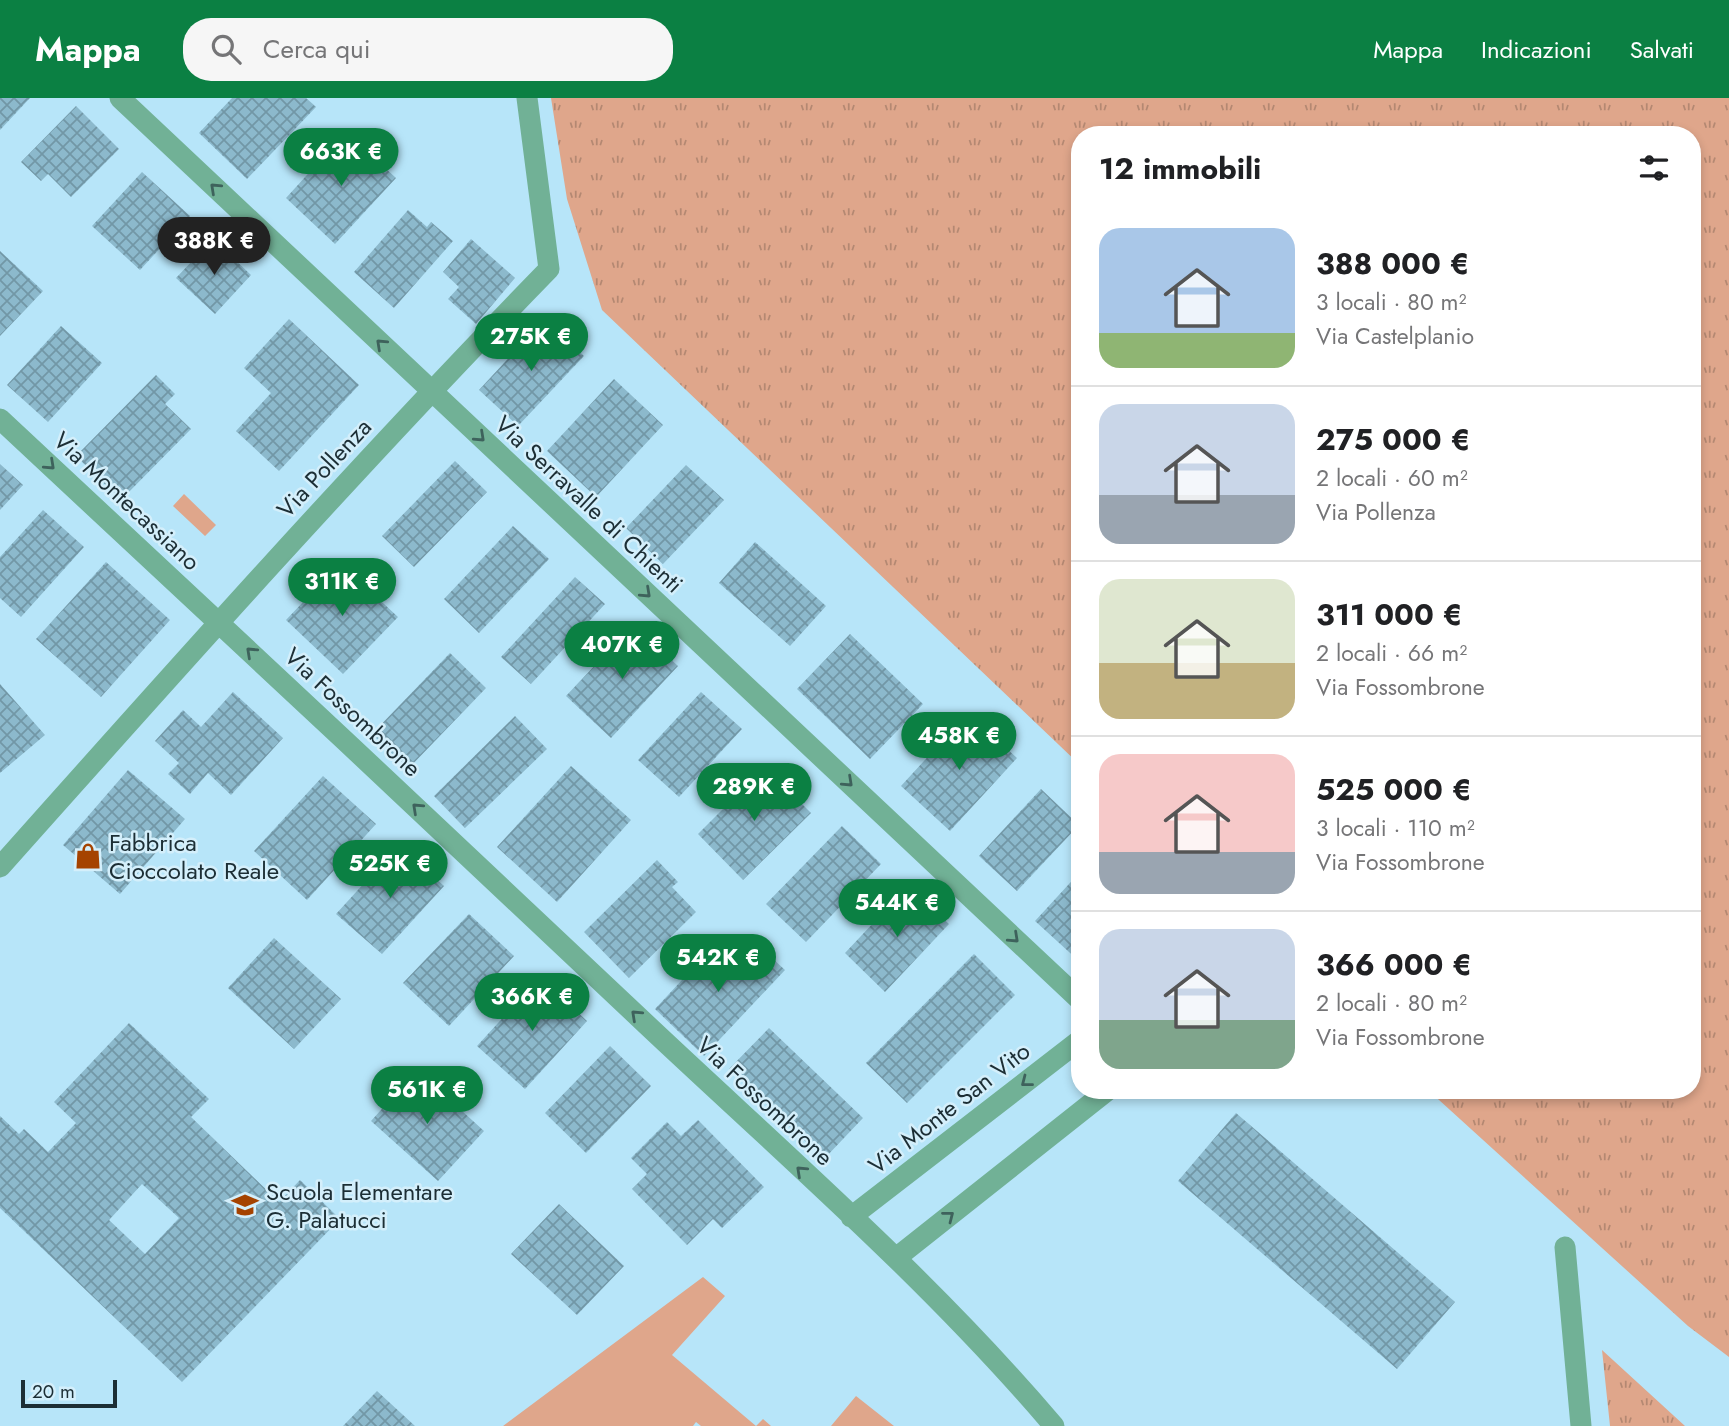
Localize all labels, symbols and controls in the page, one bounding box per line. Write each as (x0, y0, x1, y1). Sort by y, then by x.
search box (183, 18, 673, 81)
text: Mappa (35, 26, 141, 73)
icon: search (207, 30, 245, 68)
text: Cerca qui (263, 30, 370, 68)
text: Mappa (1373, 32, 1443, 67)
text: Indicazioni (1481, 32, 1592, 67)
text: Salvati (1630, 32, 1694, 67)
pin: 663K € (284, 129, 398, 188)
text: 663K € (299, 134, 383, 168)
text: 12 immobili (1099, 147, 1261, 190)
icon: filters (1635, 149, 1673, 187)
one-way arrow (211, 183, 224, 196)
pin: 388K € (157, 218, 271, 277)
text: 388K € (173, 223, 255, 257)
text: 388 000 € (1316, 242, 1469, 285)
icon: home (1155, 256, 1239, 340)
text: 3 locali · 80 m² (1316, 285, 1467, 319)
pin: 275K € (474, 314, 588, 373)
text: 275K € (490, 319, 572, 353)
text: Via Castelplanio (1316, 319, 1474, 353)
one-way arrow (376, 339, 389, 352)
street label: Via Serravalle di Chienti (487, 407, 691, 601)
street label: Via Pollenza (269, 410, 379, 526)
text: 275 000 € (1316, 418, 1470, 461)
street label: Via Montecassiano (46, 423, 208, 579)
one-way arrow (472, 429, 485, 442)
icon: home (1155, 432, 1239, 516)
one-way arrow (42, 457, 55, 470)
text: 2 locali · 60 m² (1316, 461, 1468, 495)
text: Via Pollenza (1316, 495, 1436, 529)
pin: 311K € (285, 559, 399, 618)
text: 311K € (304, 564, 380, 598)
one-way arrow (638, 585, 651, 597)
text: 311 000 € (1316, 593, 1462, 636)
icon: home (1155, 607, 1239, 691)
pin: 407K € (565, 622, 679, 681)
text: 407K € (580, 627, 664, 661)
text: 2 locali · 66 m² (1316, 636, 1467, 670)
street label: Via Fossombrone (277, 639, 429, 785)
one-way arrow (246, 648, 259, 660)
text: Via Fossombrone (1316, 670, 1485, 704)
pin: 458K € (902, 712, 1016, 772)
text: 458K € (917, 718, 1001, 752)
pin: 289K € (697, 764, 811, 823)
text: 525 000 € (1316, 768, 1472, 811)
text: 289K € (713, 769, 795, 803)
one-way arrow (840, 774, 853, 787)
icon: home (1155, 782, 1239, 866)
one-way arrow (412, 804, 425, 816)
text: 3 locali · 110 m² (1316, 811, 1475, 845)
place label: Fabbrica Cioccolato Reale (109, 825, 279, 888)
pin: 525K € (333, 840, 447, 900)
shop icon: Fabbrica Cioccolato Reale (73, 841, 103, 871)
text: Via Fossombrone (1316, 845, 1485, 879)
text: 525K € (349, 846, 431, 880)
pin: 544K € (840, 880, 954, 939)
text: 544K € (855, 885, 940, 919)
one-way arrow (1006, 930, 1019, 942)
pin: 542K € (661, 934, 775, 994)
text: 542K € (676, 940, 760, 974)
text: 366 000 € (1316, 943, 1472, 986)
icon: home (1155, 957, 1239, 1041)
pin: 366K € (475, 974, 589, 1033)
text: 366K € (490, 979, 574, 1013)
text: 2 locali · 80 m² (1316, 986, 1467, 1020)
one-way arrow (631, 1010, 644, 1023)
text: Via Fossombrone (1316, 1020, 1485, 1054)
street label: Via Fossombrone (689, 1028, 841, 1174)
street label: Via Monte San Vito (861, 1034, 1037, 1182)
pin: 561K € (370, 1066, 484, 1126)
text: 561K € (387, 1072, 467, 1106)
one-way arrow (1021, 1074, 1034, 1086)
one-way arrow (796, 1166, 809, 1179)
place label: Scuola Elementare G. Palatucci (266, 1174, 453, 1237)
school or university icon: Scuola Elementare G. Palatucci (230, 1190, 260, 1220)
one-way arrow (941, 1212, 954, 1224)
scale bar (21, 1377, 117, 1409)
text: 20 m (32, 1378, 75, 1405)

